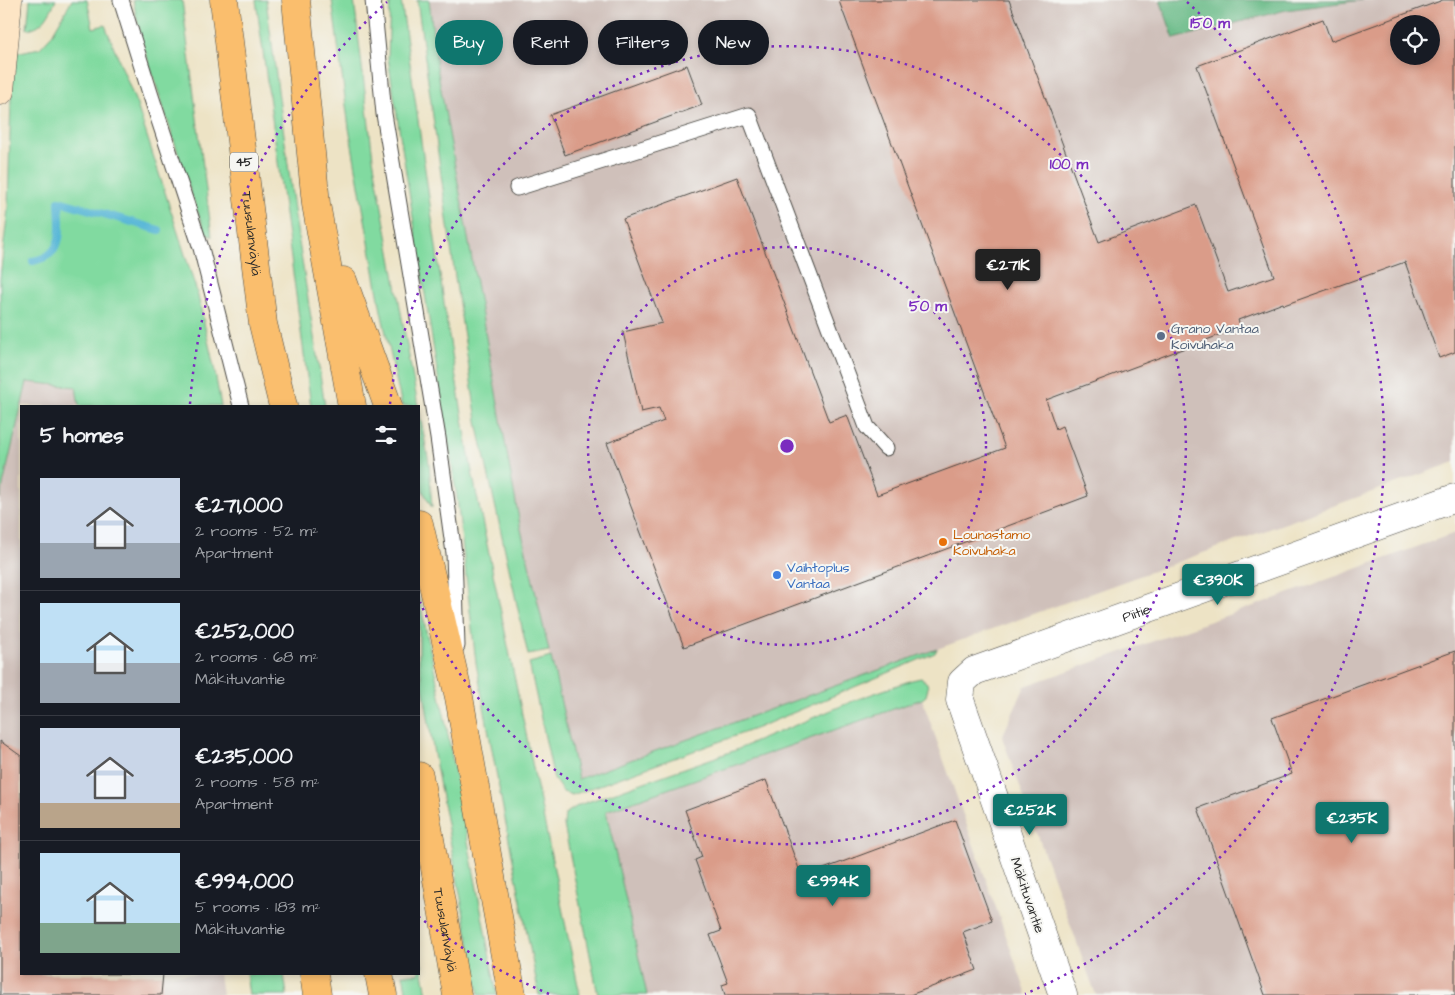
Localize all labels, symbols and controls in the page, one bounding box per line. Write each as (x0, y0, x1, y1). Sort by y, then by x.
text: 150 m (1190, 13, 1230, 34)
map controls (1390, 15, 1440, 65)
button: locate (1390, 15, 1440, 65)
chip: Buy (435, 20, 503, 65)
chip: Rent (513, 20, 588, 65)
chip: Filters (598, 20, 688, 65)
chip: New (698, 20, 769, 65)
road number: 45 (230, 152, 258, 172)
text: 100 m (1050, 154, 1089, 175)
street label: Tuusulanväylä (236, 190, 266, 277)
pin: €271K (973, 248, 1043, 291)
text: €271K (986, 254, 1030, 276)
text: 50 m (909, 296, 947, 317)
place label: Grano Vantaa Koivuhaka (1171, 319, 1259, 355)
marker: Grano Vantaa Koivuhaka (1155, 330, 1167, 342)
text: 5 homes (40, 421, 124, 450)
icon: filters (372, 421, 400, 449)
centre of rings (778, 437, 796, 455)
text: €271,000 (195, 491, 283, 520)
icon: home (80, 498, 140, 558)
text: 2 rooms · 52 m² (195, 520, 318, 542)
place label: Lounastamo Koivuhaka (953, 525, 1031, 561)
marker: Lounastamo Koivuhaka (937, 536, 949, 548)
text: Apartment (195, 542, 273, 564)
place label: Vaihtoplus Vantaa (787, 558, 850, 594)
pin: €390K (1183, 564, 1253, 606)
marker: Vaihtoplus Vantaa (771, 569, 783, 581)
text: €390K (1193, 569, 1243, 591)
street label: Piitie (1120, 599, 1154, 628)
text: €252,000 (195, 617, 294, 646)
icon: home (80, 623, 140, 683)
text: 2 rooms · 68 m² (195, 646, 318, 668)
text: Mäkituvantie (195, 668, 285, 690)
text: €235,000 (195, 742, 293, 771)
icon: home (80, 748, 140, 808)
text: 2 rooms · 58 m² (195, 771, 320, 793)
text: Apartment (195, 793, 273, 815)
pin: €252K (995, 794, 1065, 836)
text: €252K (1004, 799, 1056, 821)
pin: €235K (1317, 802, 1387, 844)
text: €235K (1326, 807, 1378, 829)
street label: Mäkituvantie (1005, 855, 1049, 936)
pin: €994K (798, 864, 868, 907)
text: €994,000 (195, 867, 293, 896)
text: €994K (807, 870, 859, 892)
icon: home (80, 873, 140, 933)
street label: Tuusulanväylä (428, 886, 462, 973)
text: 5 rooms · 183 m² (195, 896, 321, 918)
text: Mäkituvantie (195, 918, 285, 940)

